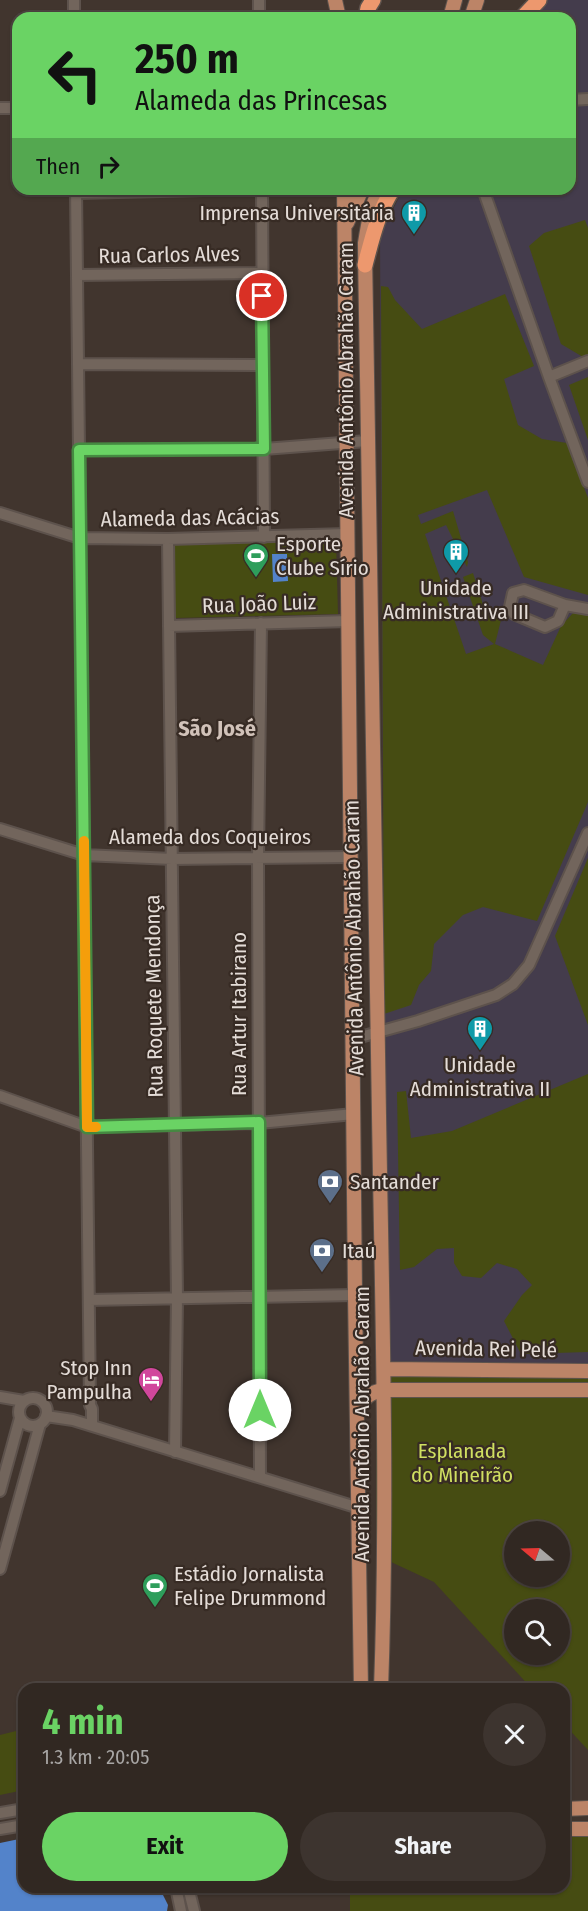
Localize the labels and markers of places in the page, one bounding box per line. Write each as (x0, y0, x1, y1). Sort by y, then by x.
building icon: Imprensa Universitária (399, 198, 429, 236)
place label: Imprensa Universitária (199, 200, 394, 226)
pin (236, 270, 287, 321)
place label: Esporte Clube Sírio (276, 531, 369, 581)
building icon: Unidade Administrativa III (441, 537, 471, 575)
sports icon: Esporte Clube Sírio (241, 541, 271, 579)
place label: Unidade Administrativa III (383, 575, 529, 625)
building icon: Unidade Administrativa II (465, 1014, 495, 1052)
place label: Unidade Administrativa II (410, 1052, 550, 1102)
bank icon: Santander (315, 1167, 345, 1205)
place label: Santander (350, 1169, 439, 1195)
bank icon: Itaú (307, 1236, 337, 1274)
place label: Itaú (342, 1238, 376, 1264)
place label: Stop Inn Pampulha (47, 1355, 132, 1405)
hotel icon: Stop Inn Pampulha (136, 1365, 166, 1403)
place label: Estádio Jornalista Felipe Drummond (174, 1561, 326, 1611)
sports icon: Estádio Jornalista Felipe Drummond (140, 1571, 170, 1609)

